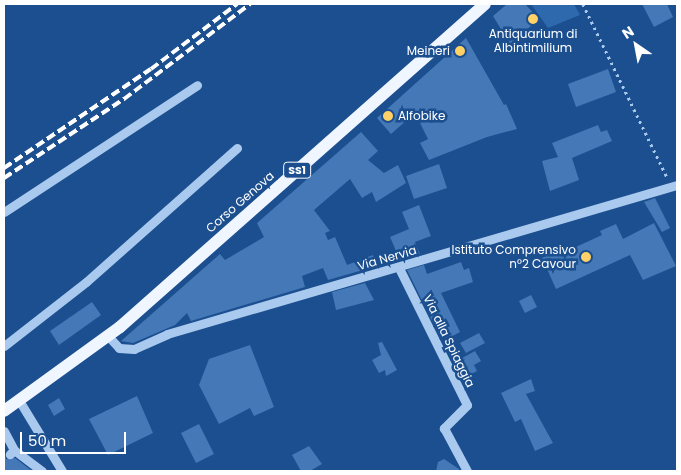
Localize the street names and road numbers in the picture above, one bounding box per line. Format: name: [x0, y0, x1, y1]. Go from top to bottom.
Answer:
road number: SS1: [282, 162, 312, 178]
street label: Corso Genova: [203, 169, 277, 235]
street label: Via Nervia: [356, 243, 418, 273]
street label: Via alla Spiaggia: [420, 292, 478, 390]

